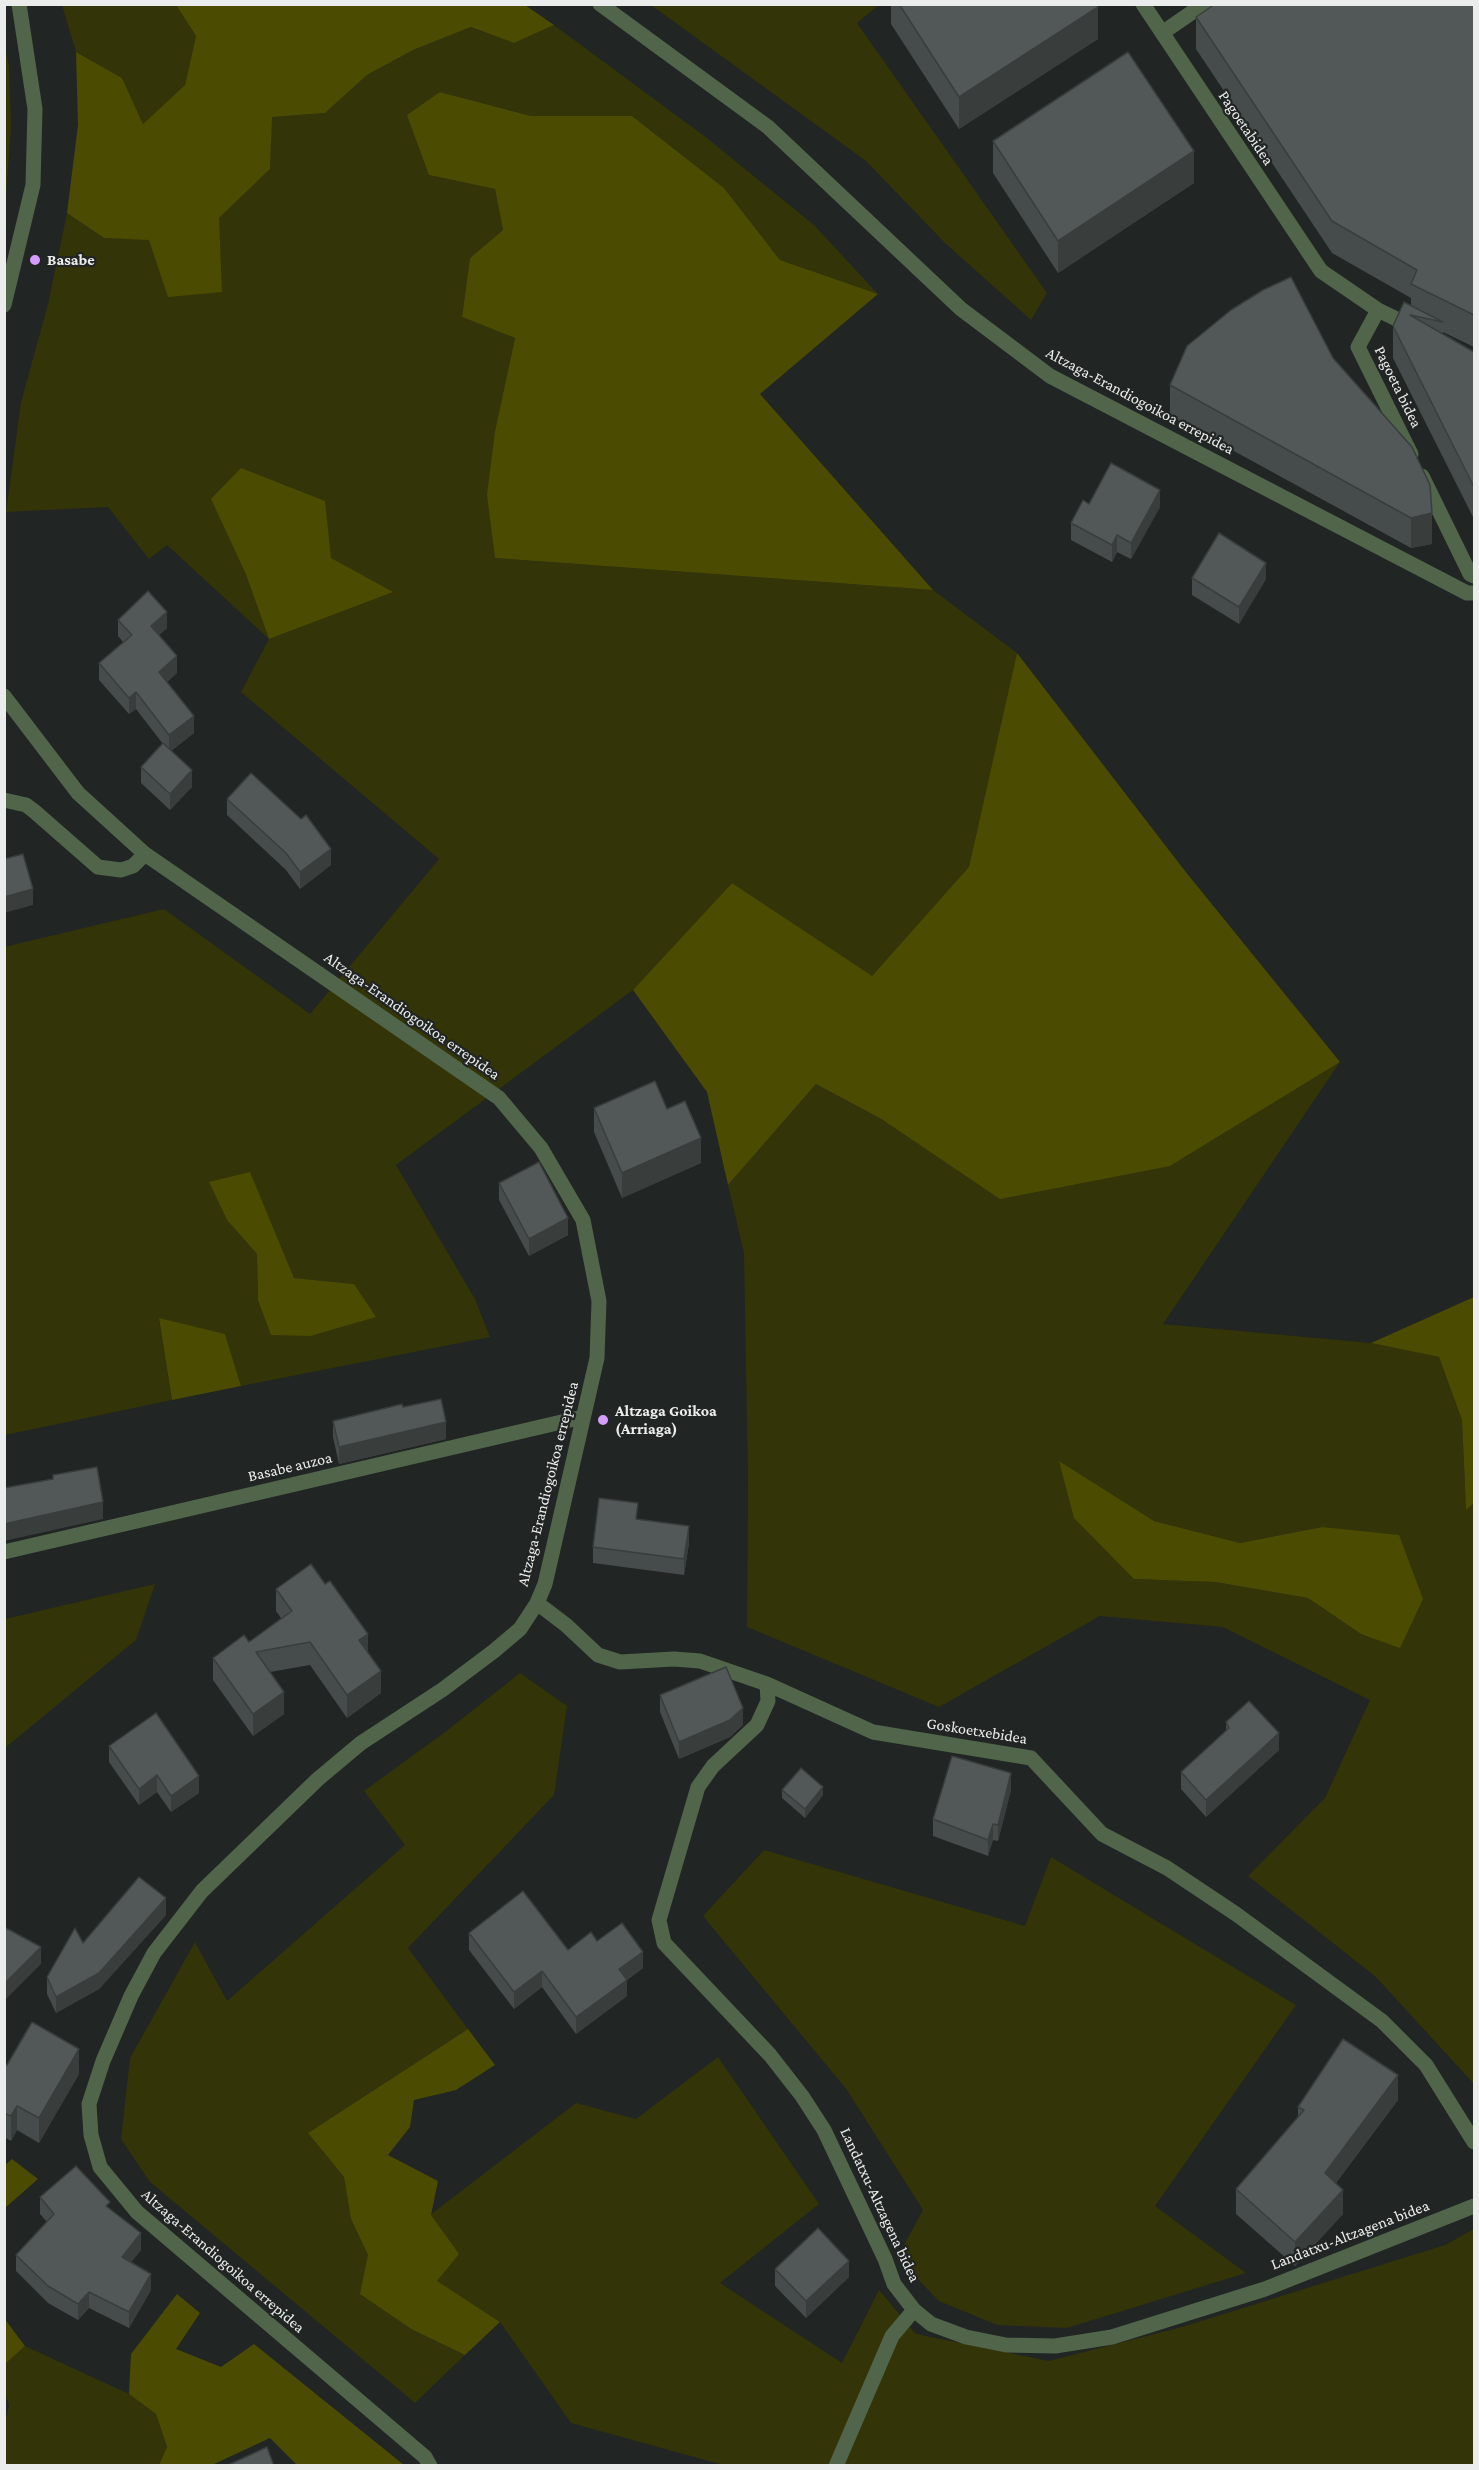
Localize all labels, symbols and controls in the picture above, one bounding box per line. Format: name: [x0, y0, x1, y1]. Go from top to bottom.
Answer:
street label: Pagoetabidea: [1214, 87, 1278, 169]
place label: Basabe: [47, 250, 95, 270]
marker: Basabe: [28, 253, 42, 267]
street label: Altzaga-Erandiogoikoa errepidea: [1043, 343, 1237, 459]
street label: Pagoeta bidea: [1370, 343, 1426, 431]
street label: Altzaga-Erandiogoikoa errepidea: [320, 948, 504, 1084]
street label: Altzaga-Erandiogoikoa errepidea: [513, 1380, 583, 1588]
place label: Altzaga Goikoa (Arriaga): [615, 1401, 717, 1439]
marker: Altzaga Goikoa (Arriaga): [596, 1413, 610, 1427]
street label: Basabe auzoa: [246, 1448, 334, 1486]
street label: Goskoetxebidea: [925, 1714, 1029, 1748]
street label: Landatxu-Altzagena bidea: [836, 2125, 924, 2285]
street label: Altzaga-Erandiogoikoa errepidea: [137, 2185, 309, 2337]
street label: Landatxu-Altzagena bidea: [1268, 2196, 1432, 2274]

